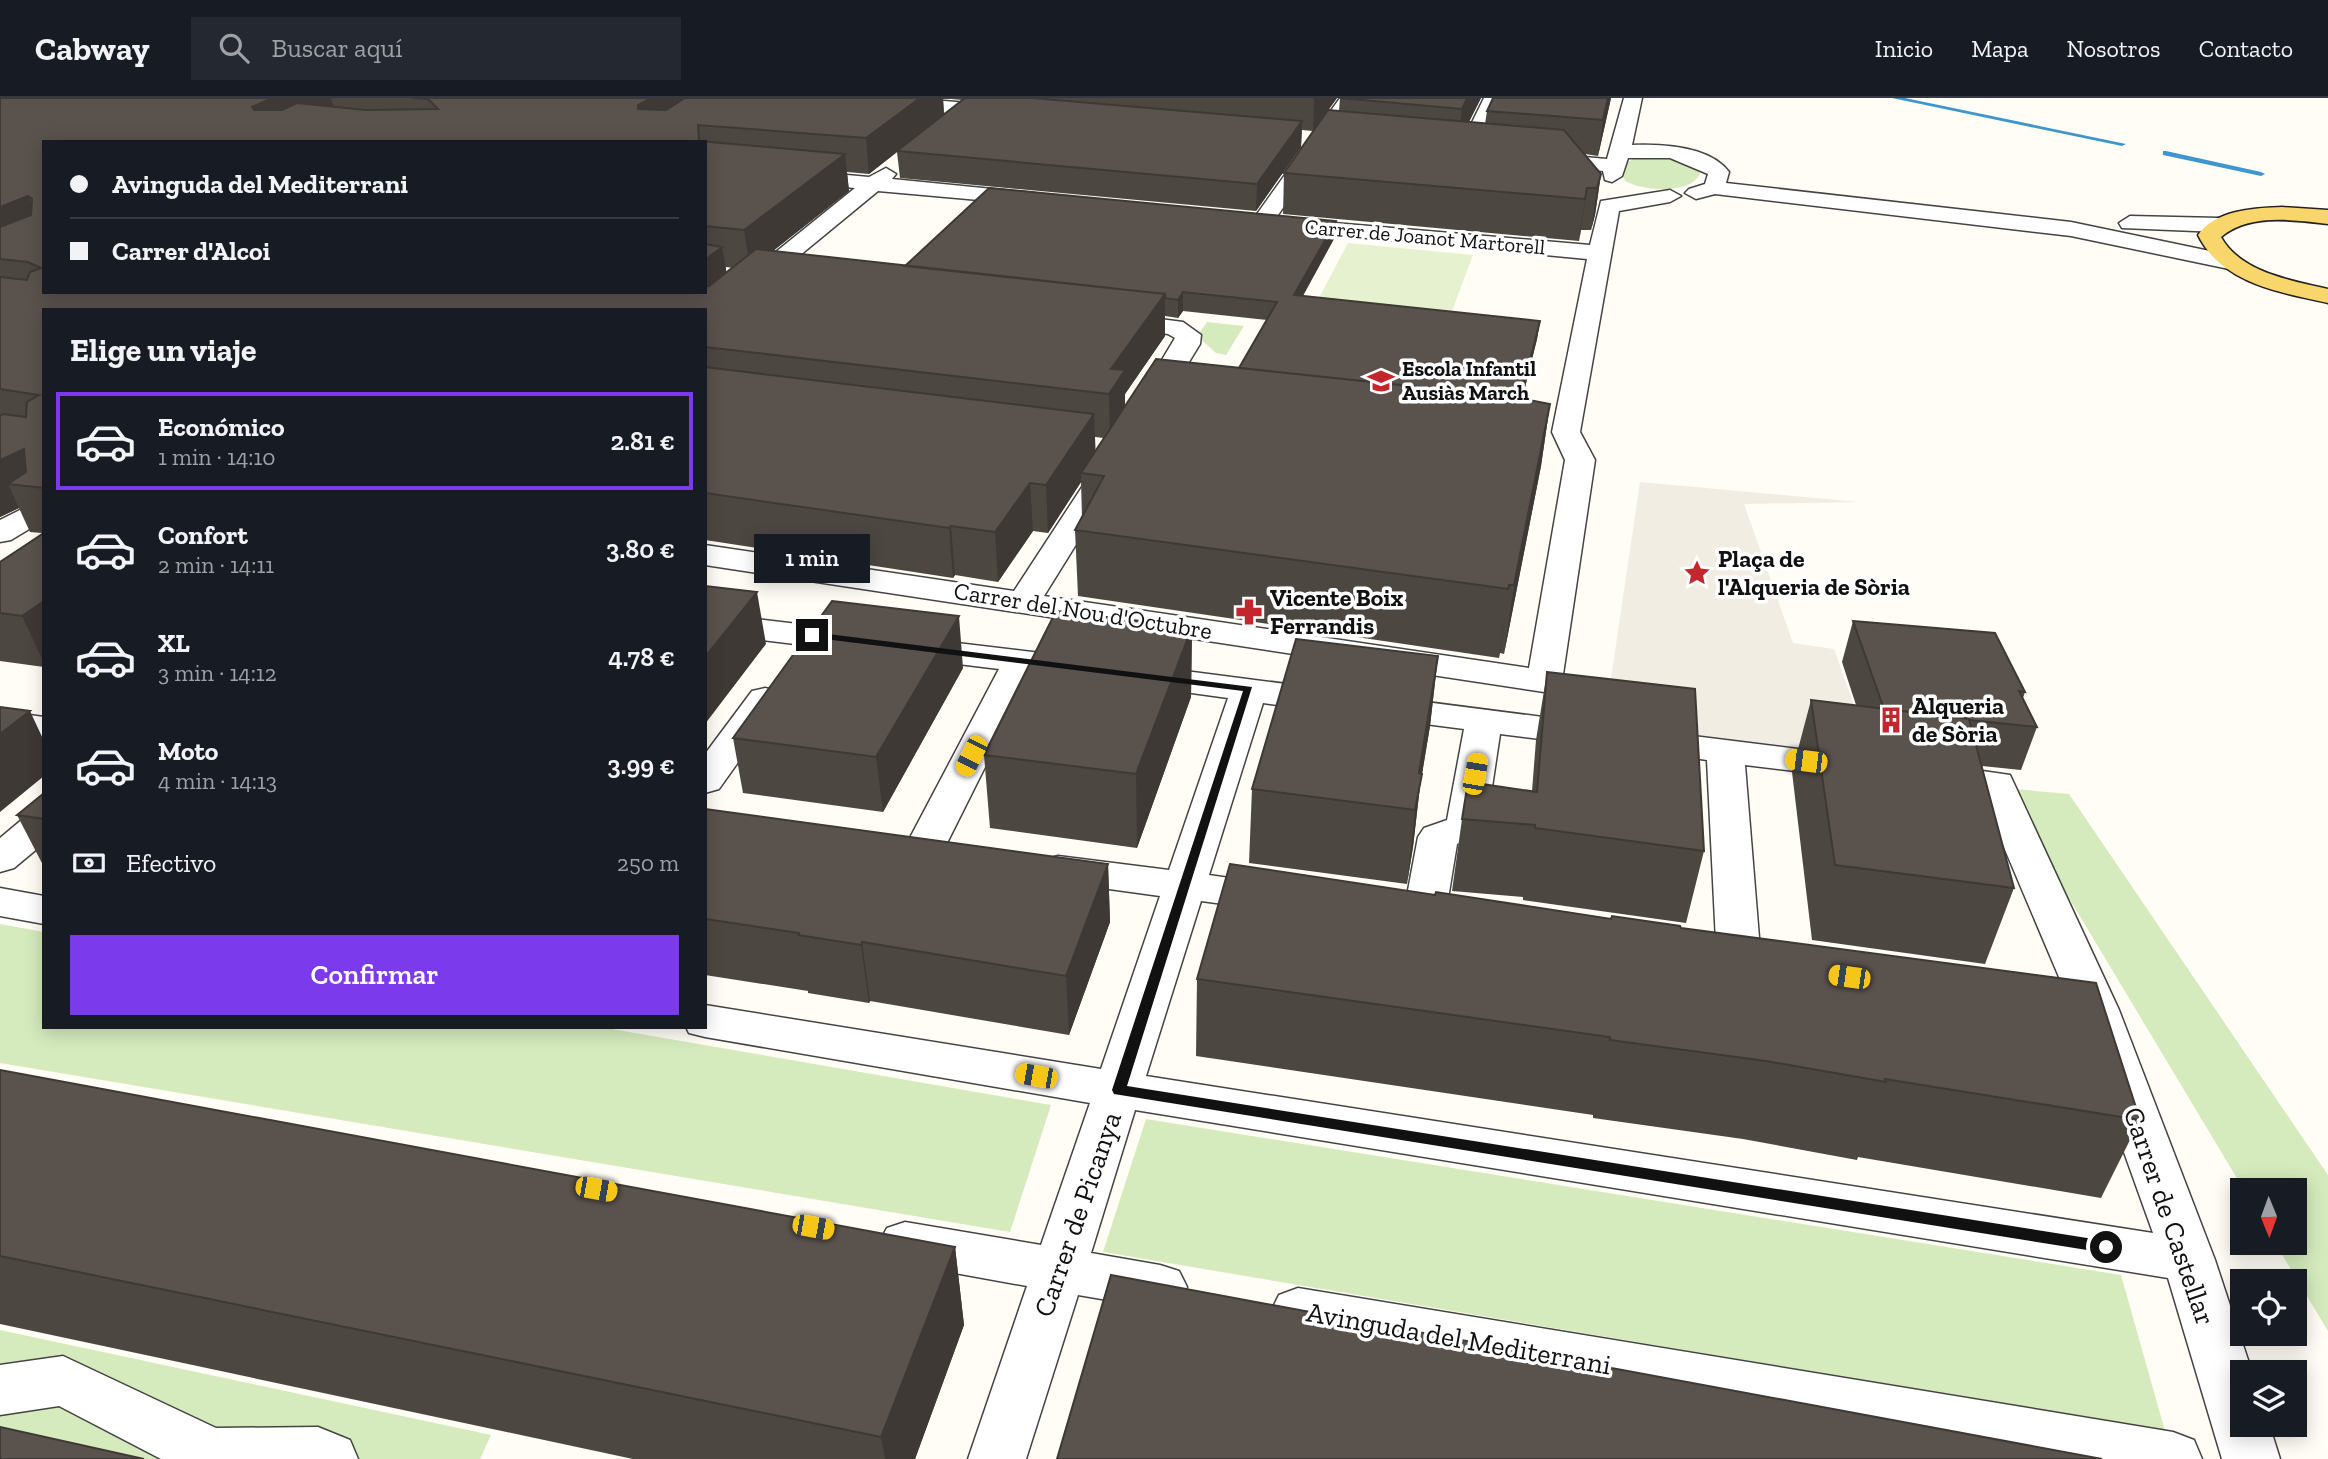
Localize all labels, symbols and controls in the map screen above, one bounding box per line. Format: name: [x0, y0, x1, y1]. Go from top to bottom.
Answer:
search box: [191, 17, 681, 80]
text: Cabway: [35, 29, 149, 68]
icon: search: [215, 29, 253, 67]
text: Buscar aquí: [271, 32, 402, 64]
text: Inicio: [1875, 34, 1933, 63]
text: Mapa: [1971, 34, 2028, 63]
text: Nosotros: [2066, 34, 2161, 63]
text: Contacto: [2199, 34, 2293, 63]
text: Avinguda del Mediterrani: [112, 168, 408, 200]
street label: Carrer de Joanot Martorell: [1304, 214, 1547, 260]
text: Carrer d'Alcoi: [112, 235, 270, 267]
text: Elige un viaje: [70, 331, 257, 369]
place label: Escola Infantil Ausiàs March: [1402, 356, 1536, 405]
school or university icon: Escola Infantil Ausiàs March: [1366, 366, 1396, 396]
icon: car: [74, 410, 137, 473]
text: Económico: [158, 411, 285, 443]
text: 2.81 €: [610, 425, 675, 457]
text: 1 min · 14:10: [158, 443, 276, 471]
icon: car: [74, 518, 137, 581]
text: Confort: [158, 519, 248, 551]
text: 3.80 €: [606, 533, 675, 565]
callout: 1 min: [754, 533, 870, 582]
text: 1 min: [785, 544, 839, 572]
place label: Plaça de l'Alqueria de Sòria: [1718, 544, 1910, 601]
text: 2 min · 14:11: [158, 551, 274, 579]
place icon: Plaça de l'Alqueria de Sòria: [1682, 558, 1712, 588]
street label: Carrer del Nou d'Octubre: [952, 576, 1214, 645]
place label: Vicente Boix Ferrandis: [1270, 583, 1403, 640]
pharmacy icon: Vicente Boix Ferrandis: [1234, 597, 1264, 627]
route end: [796, 619, 828, 651]
icon: car: [74, 626, 137, 689]
text: XL: [158, 627, 190, 659]
text: 4.78 €: [608, 641, 675, 673]
text: 3 min · 14:12: [158, 659, 277, 687]
place label: Alqueria de Sòria: [1912, 691, 2004, 748]
building icon: Alqueria de Sòria: [1876, 705, 1906, 735]
car: [953, 733, 990, 779]
icon: car: [74, 734, 137, 797]
text: Moto: [158, 735, 218, 767]
car: [1784, 748, 1829, 774]
text: 3.99 €: [607, 749, 675, 781]
car: [1462, 751, 1489, 797]
text: 4 min · 14:13: [158, 767, 277, 795]
icon: cash: [70, 844, 108, 882]
text: Efectivo: [126, 847, 216, 879]
text: 250 m: [617, 849, 679, 877]
button: Confirmar: [70, 935, 679, 1015]
car: [1827, 964, 1872, 990]
car: [1014, 1062, 1059, 1090]
street label: Carrer de Castellar: [2117, 1103, 2222, 1330]
street label: Carrer de Picanya: [1027, 1107, 1128, 1321]
car: [574, 1175, 619, 1203]
north arrow: [2230, 1178, 2306, 1255]
map controls: [2230, 1178, 2307, 1437]
car: [791, 1213, 836, 1241]
route start: [2090, 1231, 2122, 1263]
button: locate: [2230, 1269, 2307, 1346]
street label: Avinguda del Mediterrani: [1304, 1295, 1614, 1382]
button: layers: [2230, 1360, 2307, 1437]

